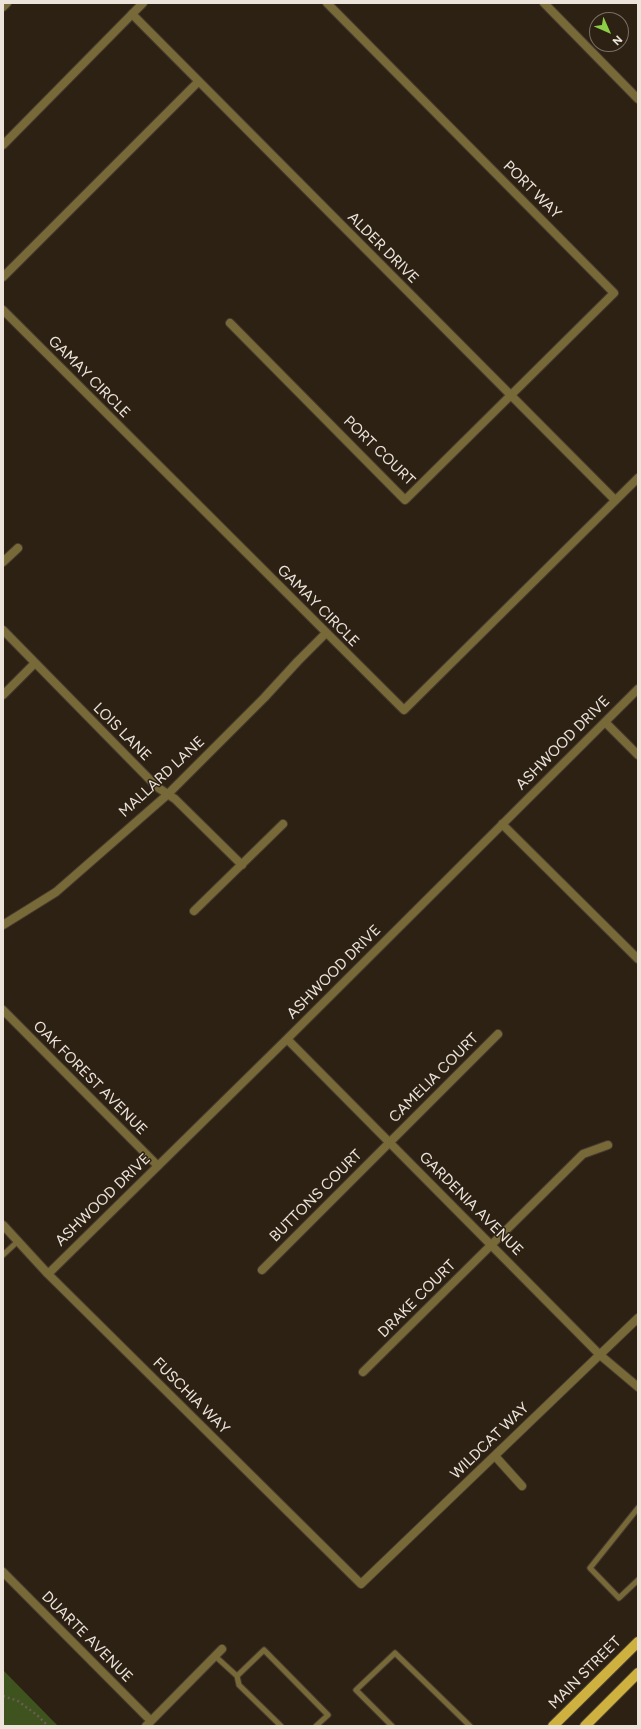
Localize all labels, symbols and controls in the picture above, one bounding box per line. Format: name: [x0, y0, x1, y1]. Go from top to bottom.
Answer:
north arrow: [589, 12, 629, 52]
text: N: [610, 33, 625, 48]
street label: PORT WAY: [499, 157, 565, 223]
street label: ALDER DRIVE: [344, 209, 422, 287]
street label: GAMAY CIRCLE: [44, 332, 134, 422]
street label: PORT COURT: [340, 412, 418, 490]
street label: GAMAY CIRCLE: [273, 561, 363, 651]
street label: ASHWOOD DRIVE: [512, 692, 614, 794]
street label: LOIS LANE: [89, 699, 155, 765]
street label: MALLARD LANE: [115, 733, 209, 821]
street label: ASHWOOD DRIVE: [283, 921, 385, 1023]
street label: OAK FOREST AVENUE: [29, 1017, 151, 1139]
street label: CAMELIA COURT: [386, 1030, 482, 1126]
street label: BUTTONS COURT: [266, 1146, 366, 1246]
street label: GARDENIA AVENUE: [415, 1148, 527, 1260]
street label: ASHWOOD DRIVE: [52, 1150, 154, 1250]
street label: DRAKE COURT: [374, 1256, 460, 1342]
street label: FUSCHIA WAY: [149, 1354, 233, 1438]
street label: WILDCAT WAY: [447, 1399, 533, 1483]
street label: DUARTE AVENUE: [38, 1588, 136, 1686]
street label: MAIN STREET: [545, 1633, 625, 1713]

